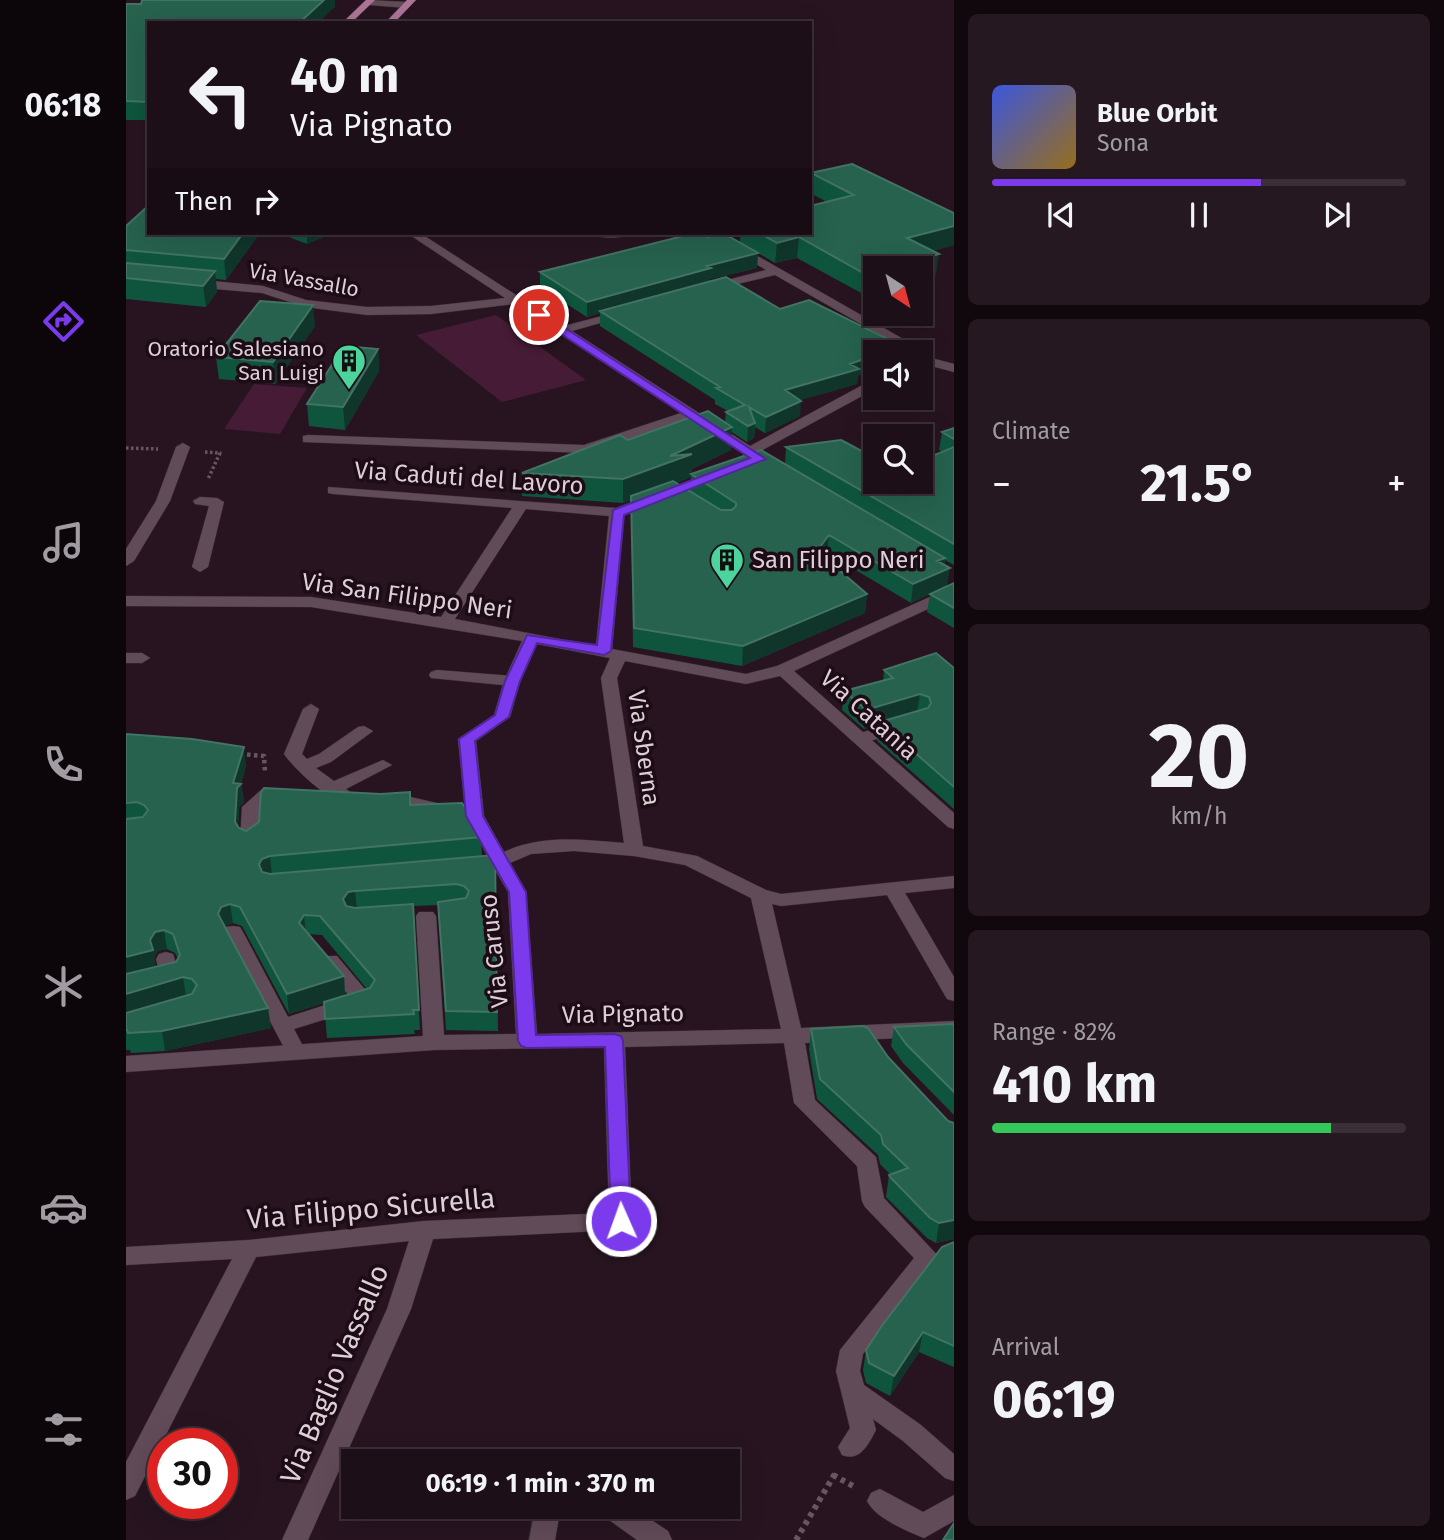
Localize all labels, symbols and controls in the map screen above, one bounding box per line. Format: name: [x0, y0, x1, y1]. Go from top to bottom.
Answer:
text: 40 m: [290, 46, 399, 105]
icon: left: [175, 49, 266, 140]
text: 06:18: [25, 86, 101, 124]
text: Blue Orbit: [1097, 98, 1217, 129]
text: Via Pignato: [290, 106, 453, 144]
text: Sona: [1097, 129, 1149, 157]
icon: right: [247, 182, 285, 220]
text: Then: [175, 186, 233, 217]
icon: previous: [1042, 196, 1080, 234]
icon: pause: [1180, 196, 1218, 234]
icon: next: [1318, 196, 1356, 234]
north arrow: [863, 256, 933, 326]
map controls: [863, 256, 933, 494]
street label: Via Vassallo: [247, 258, 361, 302]
pin: [509, 285, 569, 345]
icon: arrive: [520, 296, 558, 334]
icon: directions: [39, 297, 88, 346]
place label: Oratorio Salesiano San Luigi: [147, 336, 324, 386]
button: sound: [863, 340, 933, 410]
building icon: Oratorio Salesiano San Luigi: [330, 342, 368, 391]
text: Climate: [992, 417, 1071, 445]
button: search: [863, 424, 933, 494]
text: 21.5°: [1140, 452, 1258, 515]
street label: Via Caduti del Lavoro: [354, 456, 584, 500]
text: −: [992, 461, 1011, 507]
text: +: [1387, 461, 1406, 507]
icon: music: [39, 518, 88, 567]
building icon: San Filippo Neri: [708, 541, 746, 590]
place label: San Filippo Neri: [752, 546, 924, 574]
street label: Via San Filippo Neri: [300, 567, 514, 625]
street label: Via Catania: [815, 664, 923, 766]
street label: Via Sberna: [622, 688, 666, 808]
text: 20: [1149, 702, 1249, 811]
icon: phone: [39, 740, 88, 789]
text: km/h: [1171, 802, 1227, 830]
street label: Via Caruso: [474, 893, 514, 1009]
icon: climate: [39, 962, 88, 1011]
street label: Via Pignato: [562, 999, 684, 1029]
text: Range · 82%: [992, 1018, 1116, 1046]
text: 410 km: [992, 1053, 1157, 1116]
street label: Via Filippo Sicurella: [245, 1181, 497, 1236]
icon: car: [39, 1183, 88, 1232]
position arrow: [584, 1184, 658, 1258]
street label: Via Baglio Vassallo: [273, 1260, 396, 1489]
text: Arrival: [992, 1333, 1059, 1361]
text: 06:19: [992, 1368, 1116, 1431]
icon: filters: [39, 1405, 88, 1454]
speed limit sign: 30: [147, 1428, 238, 1519]
text: 06:19 · 1 min · 370 m: [425, 1468, 656, 1499]

